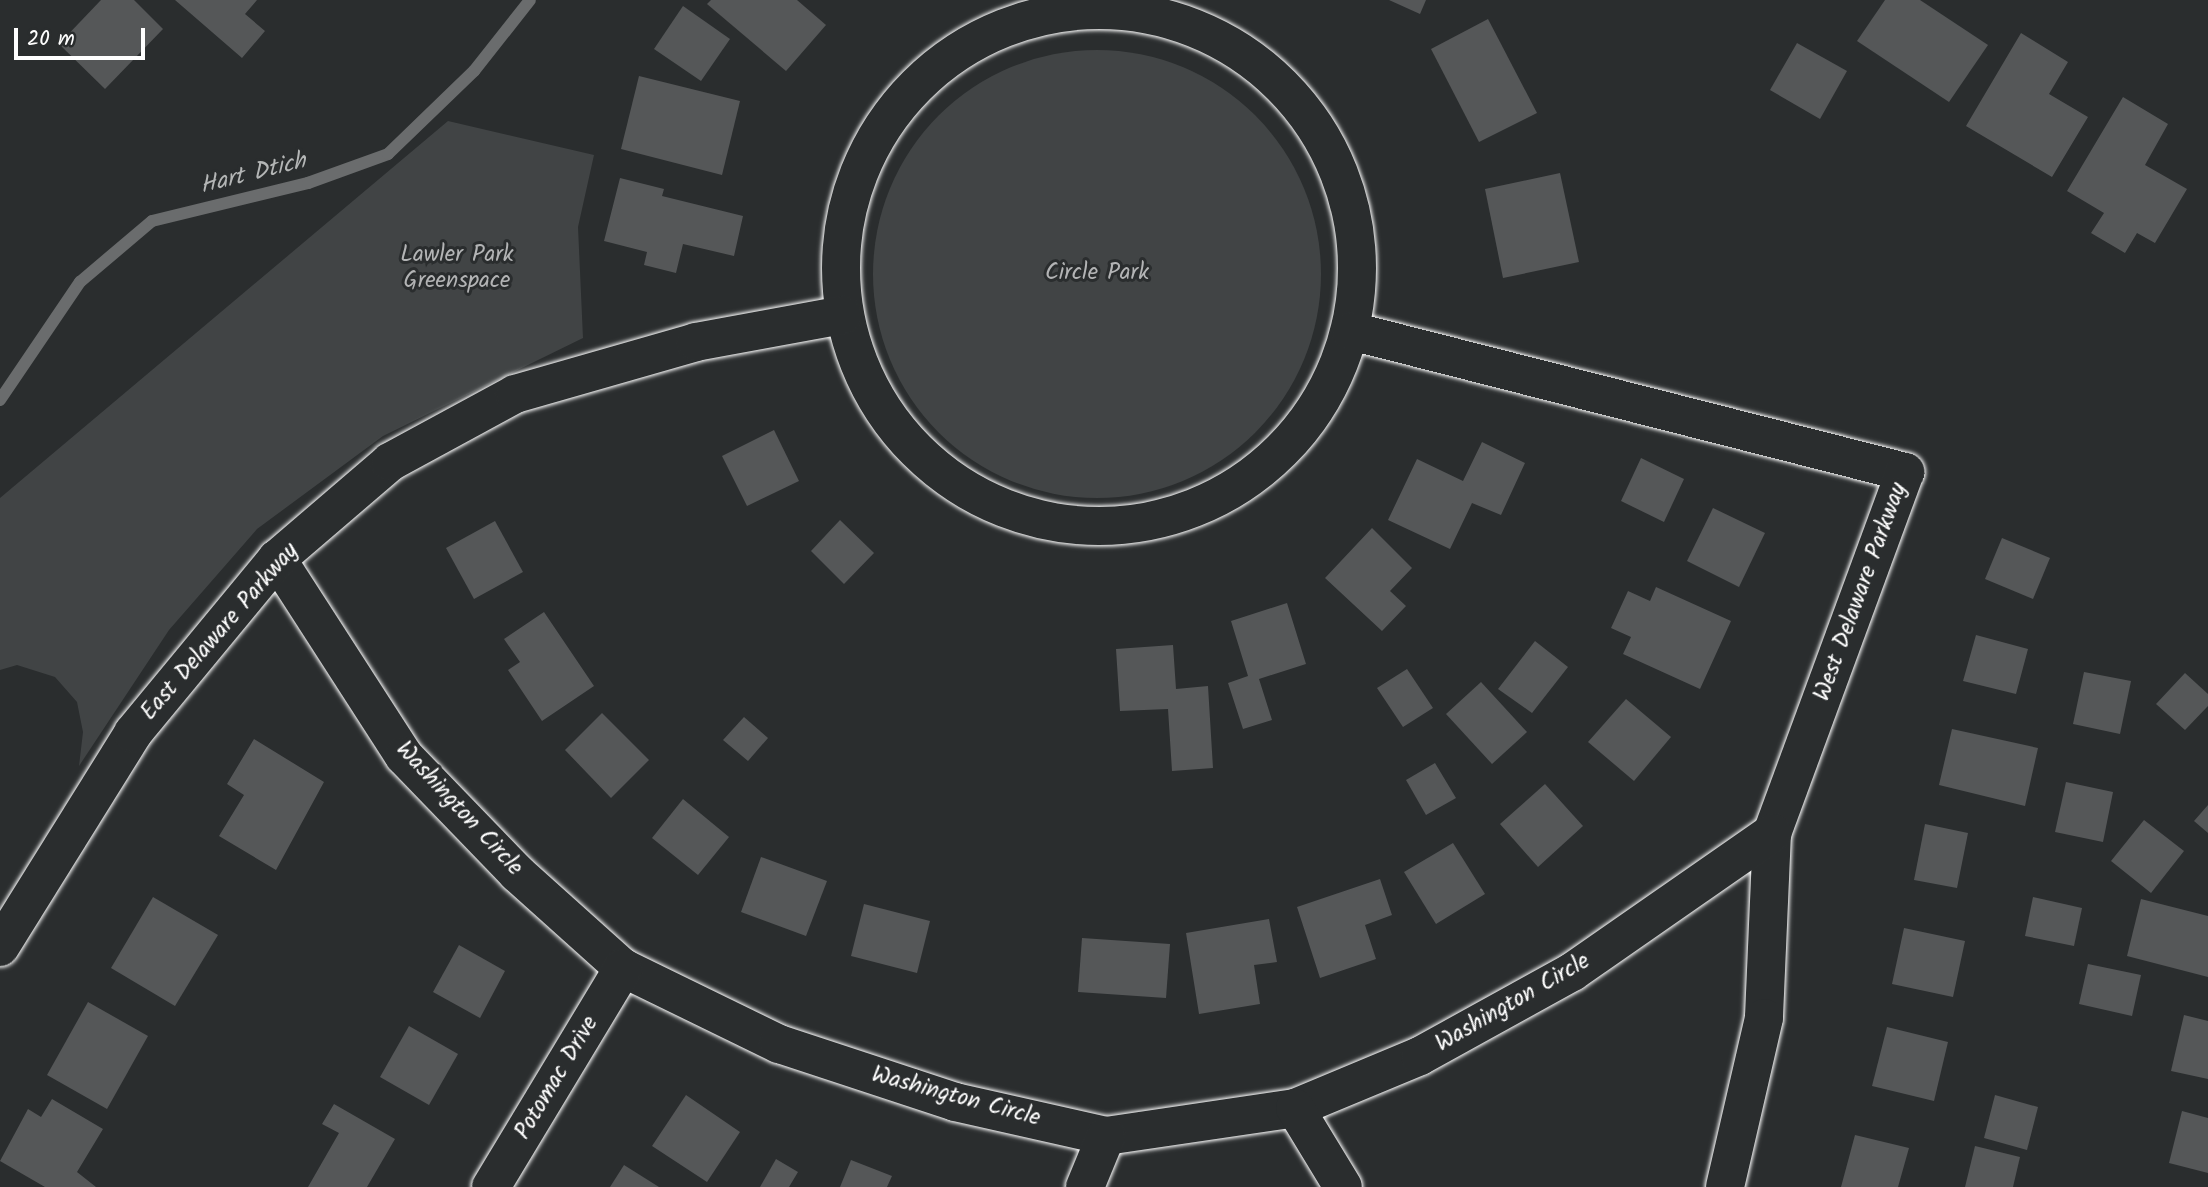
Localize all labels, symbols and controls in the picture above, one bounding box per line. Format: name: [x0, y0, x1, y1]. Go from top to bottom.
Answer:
scale bar: [18, 14, 149, 58]
text: 20 m: [27, 23, 75, 56]
water label: Hart Dtich: [197, 147, 309, 201]
park label: Lawler Park Greenspace: [400, 241, 514, 295]
park label: Circle Park: [1045, 259, 1149, 287]
street label: West Delaware Parkway: [1809, 479, 1913, 705]
street label: East Delaware Parkway: [135, 538, 305, 726]
street label: Washington Circle: [390, 736, 528, 882]
street label: Washington Circle: [1431, 948, 1595, 1058]
street label: Potomac Drive: [509, 1011, 605, 1145]
street label: Washington Circle: [869, 1061, 1043, 1133]

